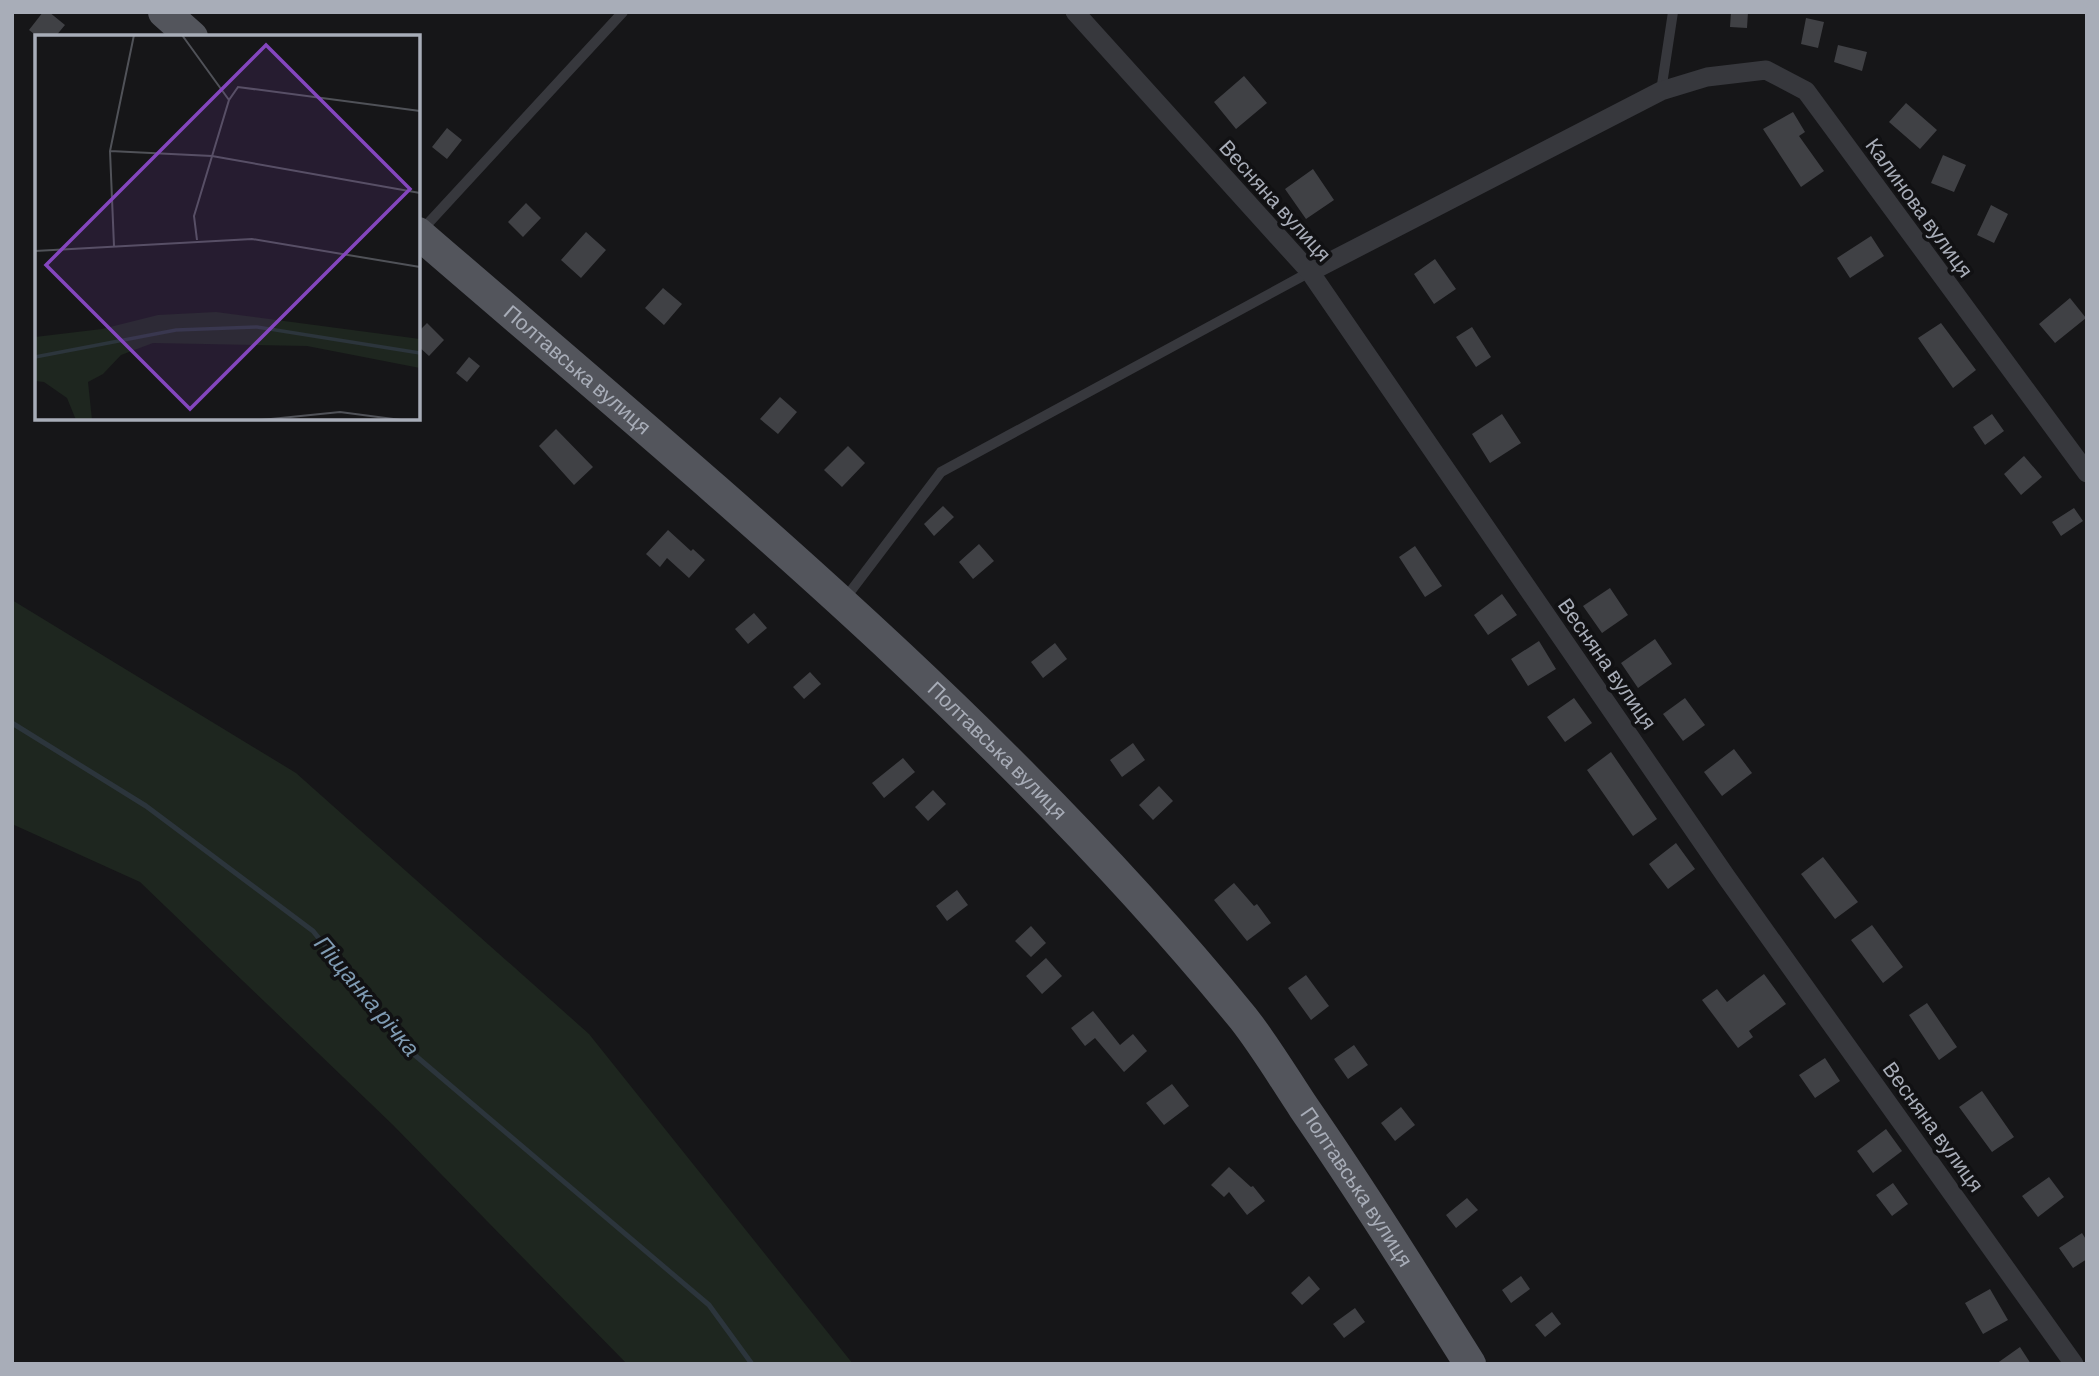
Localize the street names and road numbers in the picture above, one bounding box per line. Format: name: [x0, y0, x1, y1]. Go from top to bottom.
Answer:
street label: Калинова вулиця: [1861, 133, 1979, 282]
street label: Весняна вулиця: [1215, 134, 1337, 266]
street label: Полтавська вулиця: [500, 299, 657, 439]
street label: Весняна вулиця: [1554, 593, 1663, 734]
street label: Полтавська вулиця: [923, 675, 1073, 824]
street label: Весняна вулиця: [1879, 1056, 1990, 1196]
street label: Полтавська вулиця: [1296, 1102, 1419, 1271]

